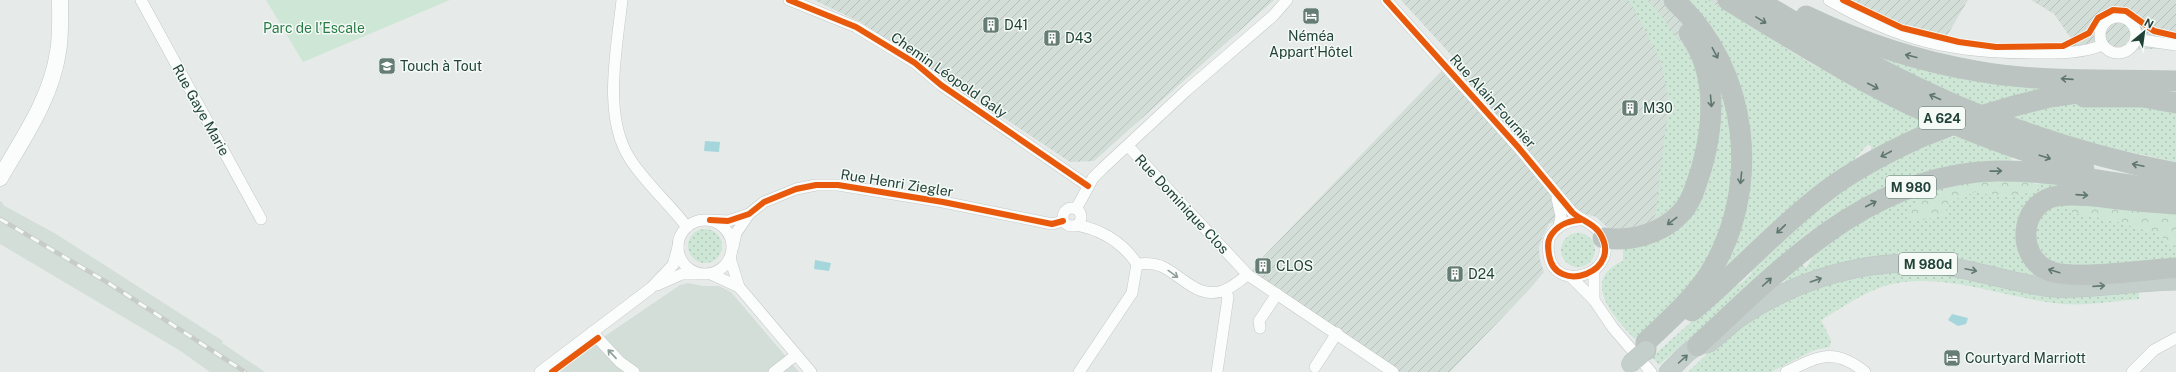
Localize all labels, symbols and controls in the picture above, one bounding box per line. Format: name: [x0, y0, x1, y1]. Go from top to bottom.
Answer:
hotel icon: Néméa Appart'Hôtel: [1301, 6, 1321, 26]
north arrow: [2124, 12, 2164, 52]
building icon: D41: [981, 15, 1001, 35]
text: N: [2142, 16, 2156, 31]
place label: D41: [1004, 17, 1028, 33]
one-way arrow: [1755, 17, 1767, 25]
park label: Parc de l’Escale: [263, 20, 365, 36]
building icon: D43: [1042, 28, 1062, 48]
place label: Néméa Appart'Hôtel: [1269, 28, 1353, 60]
street label: Chemin Léopold Galy: [888, 29, 1010, 121]
place label: D43: [1065, 30, 1093, 46]
one-way arrow: [1712, 47, 1719, 59]
street label: Rue Alain Fournier: [1447, 51, 1539, 151]
one-way arrow: [1905, 52, 1918, 59]
school or university icon: Touch à Tout: [377, 56, 397, 76]
place label: Touch à Tout: [400, 58, 482, 74]
street label: Rue Gaye Marie: [169, 61, 233, 159]
one-way arrow: [2061, 75, 2074, 83]
one-way arrow: [1867, 83, 1879, 90]
one-way arrow: [1930, 93, 1942, 101]
one-way arrow: [1708, 94, 1715, 107]
building icon: M30: [1620, 98, 1640, 118]
place label: M30: [1643, 100, 1673, 116]
road number: A 624: [1919, 107, 1965, 129]
one-way arrow: [1880, 150, 1892, 158]
street label: Rue Dominique Clos: [1132, 151, 1232, 257]
one-way arrow: [2038, 154, 2051, 161]
one-way arrow: [2132, 161, 2145, 169]
street label: Rue Henri Ziegler: [840, 166, 954, 200]
one-way arrow: [1989, 168, 2002, 175]
one-way arrow: [1737, 171, 1745, 184]
road number: M 980: [1886, 176, 1936, 198]
one-way arrow: [2075, 192, 2088, 199]
one-way arrow: [1865, 200, 1877, 207]
one-way arrow: [1667, 216, 1678, 225]
one-way arrow: [1776, 224, 1786, 234]
road number: M 980d: [1899, 253, 1957, 275]
building icon: CLOS: [1253, 256, 1273, 276]
place label: CLOS: [1276, 258, 1313, 274]
building icon: D24: [1445, 264, 1465, 284]
place label: D24: [1468, 266, 1495, 282]
one-way arrow: [1964, 266, 1977, 274]
one-way arrow: [2047, 267, 2060, 274]
one-way arrow: [1167, 269, 1178, 278]
one-way arrow: [1809, 275, 1821, 283]
one-way arrow: [1762, 277, 1773, 286]
one-way arrow: [2092, 283, 2105, 290]
hotel icon: Courtyard Marriott: [1942, 348, 1962, 368]
one-way arrow: [607, 349, 617, 359]
place label: Courtyard Marriott: [1965, 350, 2086, 366]
one-way arrow: [1677, 354, 1688, 363]

